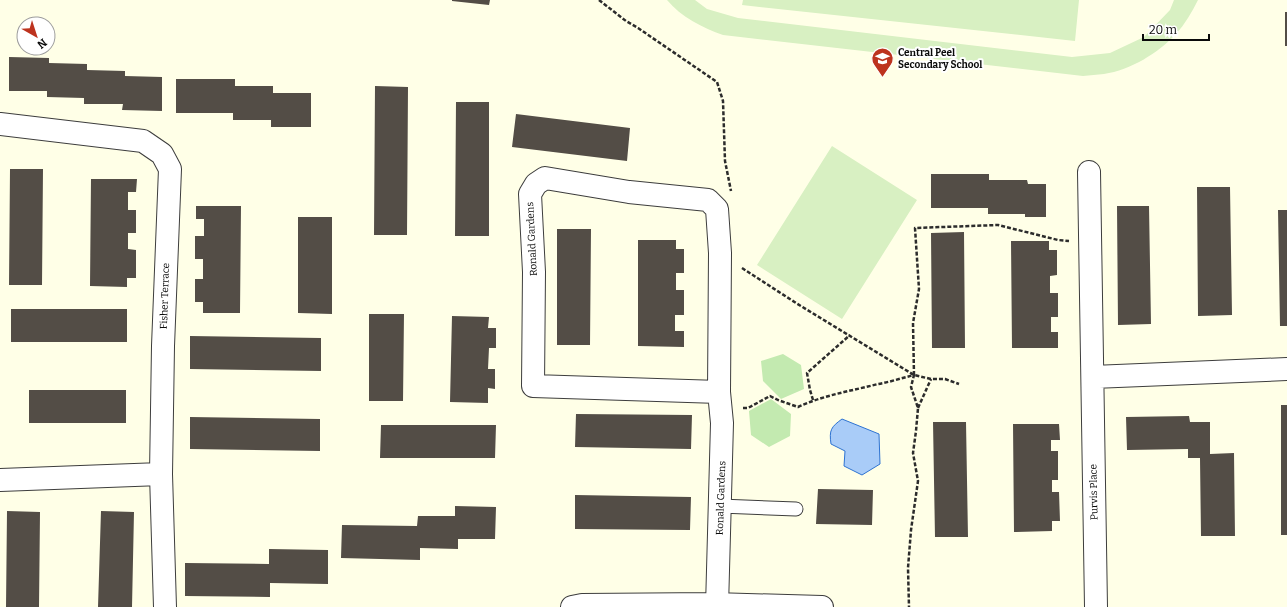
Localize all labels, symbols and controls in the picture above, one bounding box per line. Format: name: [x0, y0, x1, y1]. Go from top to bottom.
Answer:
north arrow: [16, 16, 56, 56]
scale bar: [1143, 16, 1209, 42]
text: 20 m: [1149, 23, 1178, 37]
text: N: [34, 36, 49, 51]
school or university icon: Central Peel Secondary School: [869, 46, 895, 79]
place label: Central Peel Secondary School: [898, 47, 982, 71]
street label: Ronald Gardens: [524, 201, 540, 276]
street label: Fisher Terrace: [158, 263, 172, 329]
street label: Ronald Gardens: [714, 461, 728, 535]
street label: Purvis Place: [1088, 464, 1100, 520]

